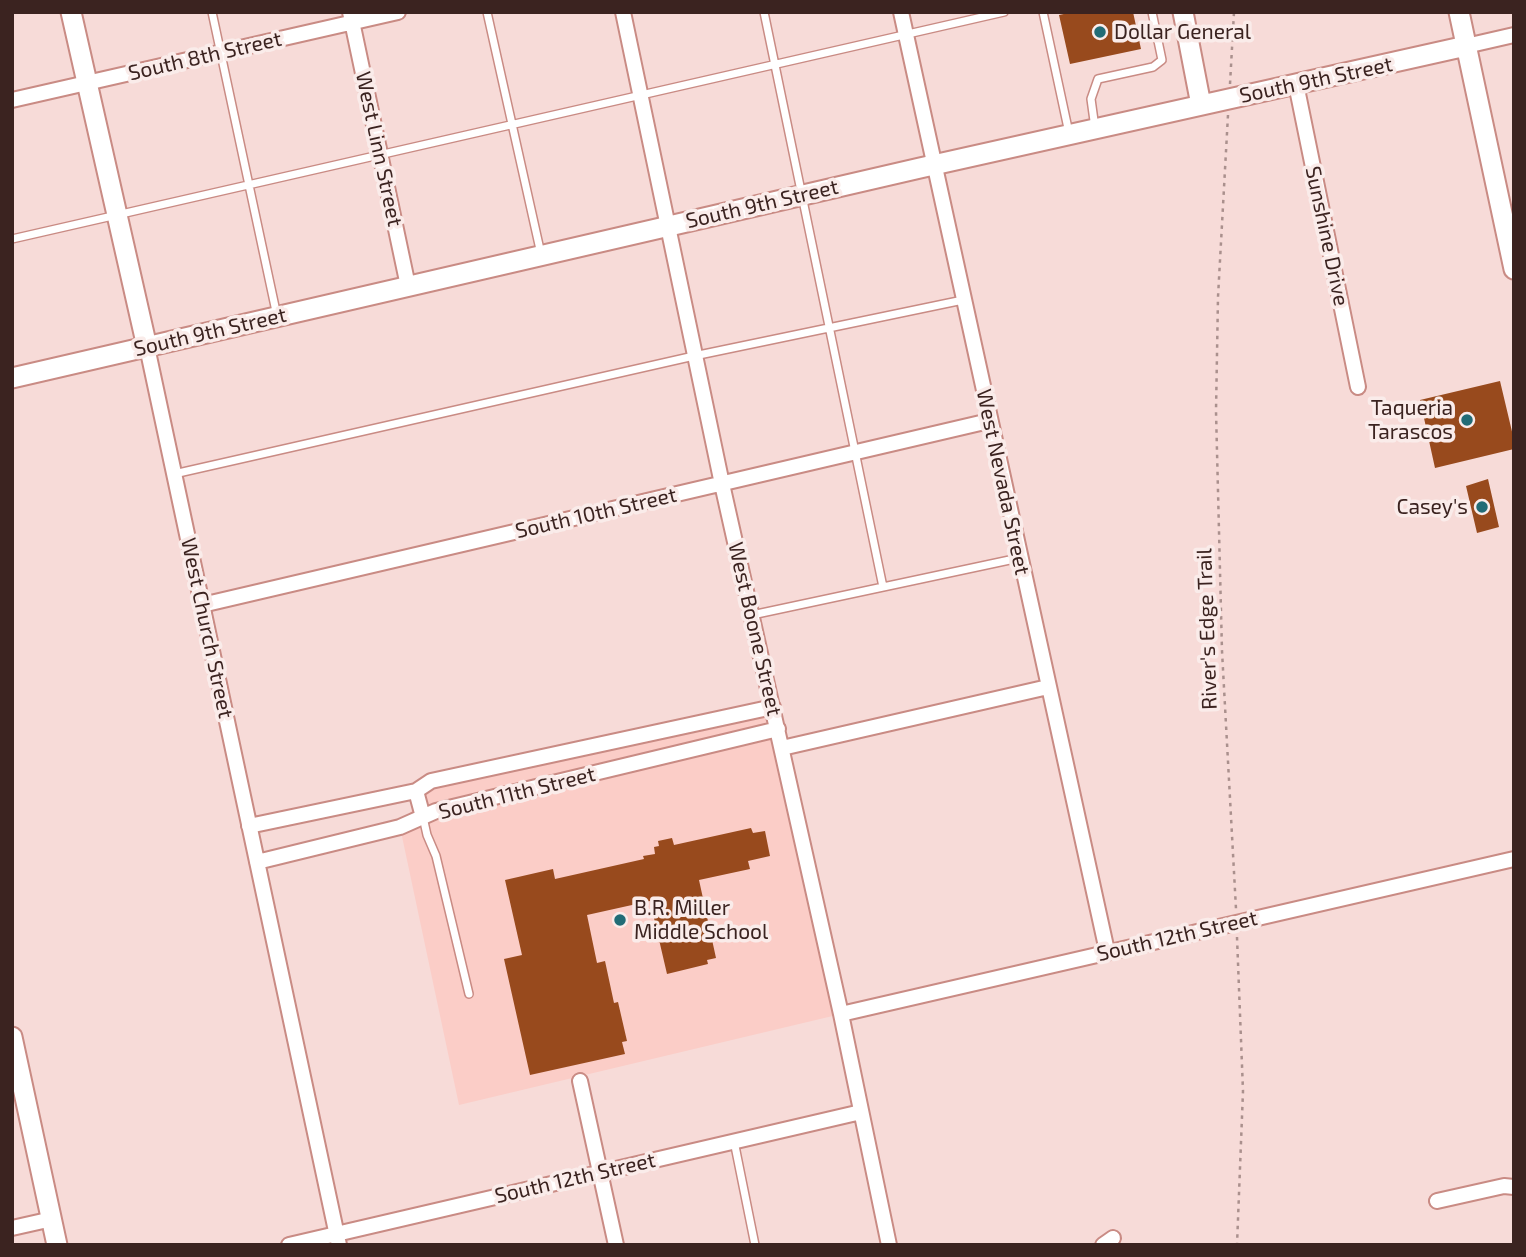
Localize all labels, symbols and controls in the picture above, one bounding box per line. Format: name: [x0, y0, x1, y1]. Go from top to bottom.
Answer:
place label: Dollar General: [1114, 19, 1251, 45]
marker: Dollar General: [1092, 24, 1108, 40]
street label: South 8th Street: [126, 26, 284, 86]
street label: South 9th Street: [1237, 51, 1395, 109]
street label: West Linn Street: [350, 69, 408, 229]
street label: Sunshine Drive: [1300, 164, 1354, 308]
street label: South 9th Street: [683, 174, 841, 234]
street label: South 9th Street: [131, 302, 289, 362]
street label: West Nevada Street: [971, 387, 1035, 577]
place label: Taqueria Tarascos: [1368, 395, 1453, 445]
marker: Taqueria Tarascos: [1459, 412, 1475, 428]
street label: South 10th Street: [513, 482, 679, 544]
place label: Casey's: [1396, 494, 1468, 520]
marker: Casey's: [1474, 499, 1490, 515]
street label: West Church Street: [176, 535, 238, 721]
street label: West Boone Street: [723, 540, 787, 718]
street label: River's Edge Trail: [1192, 548, 1222, 710]
street label: South 11th Street: [436, 761, 598, 825]
place label: B.R. Miller Middle School: [634, 895, 768, 945]
street label: South 12th Street: [1094, 905, 1260, 967]
marker: B.R. Miller Middle School: [612, 912, 628, 928]
street label: South 12th Street: [492, 1147, 658, 1209]

